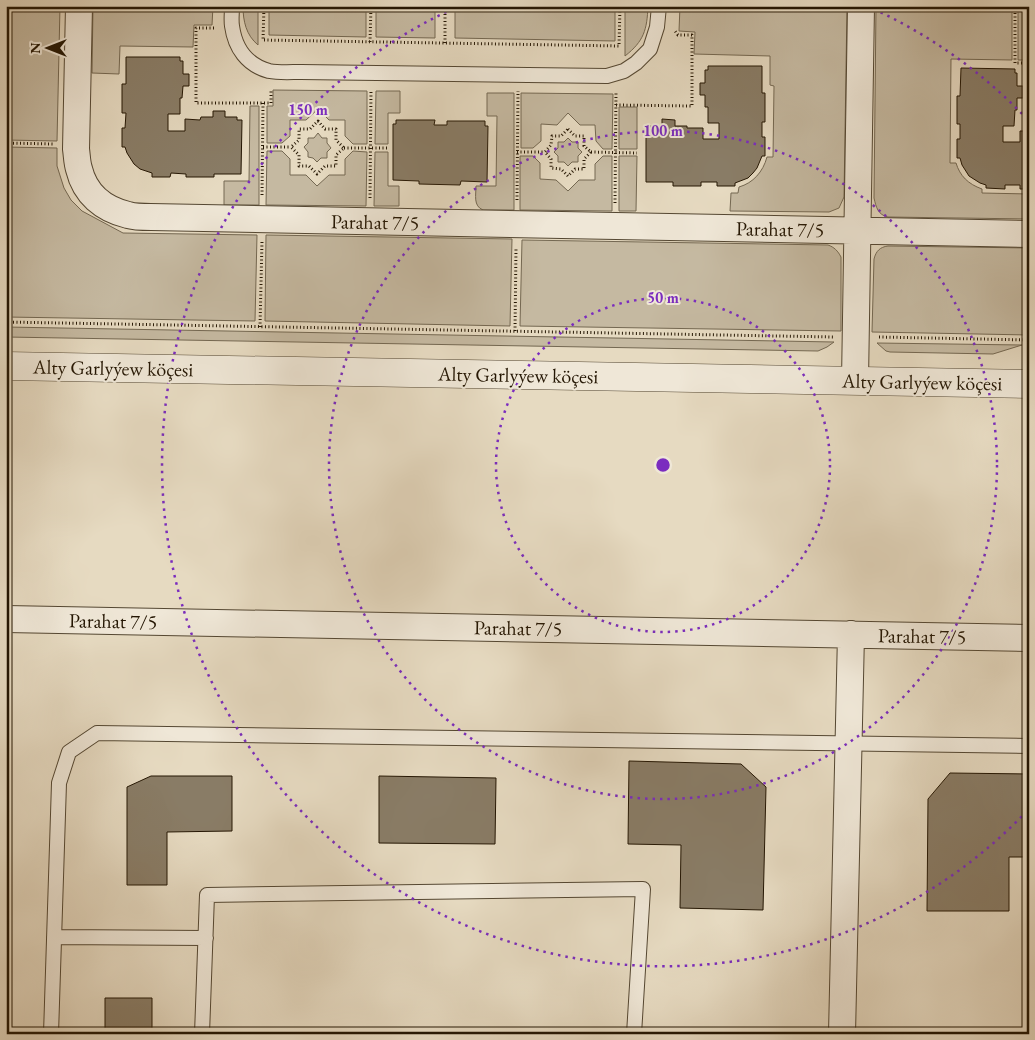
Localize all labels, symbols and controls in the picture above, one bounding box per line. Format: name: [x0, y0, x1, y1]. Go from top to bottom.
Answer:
north arrow: [22, 22, 72, 72]
text: N: [26, 42, 44, 54]
text: 150 m: [288, 100, 328, 119]
text: 100 m: [643, 121, 683, 140]
street label: Parahat 7/5: [331, 208, 419, 236]
street label: Parahat 7/5: [736, 215, 824, 243]
text: 50 m: [647, 288, 679, 307]
street label: Alty Garlyýew köçesi: [32, 354, 194, 382]
street label: Alty Garlyýew köçesi: [437, 361, 599, 389]
street label: Alty Garlyýew köçesi: [841, 368, 1003, 396]
centre of rings: [654, 456, 672, 474]
street label: Parahat 7/5: [69, 607, 157, 635]
street label: Parahat 7/5: [474, 614, 562, 642]
street label: Parahat 7/5: [878, 622, 966, 650]

